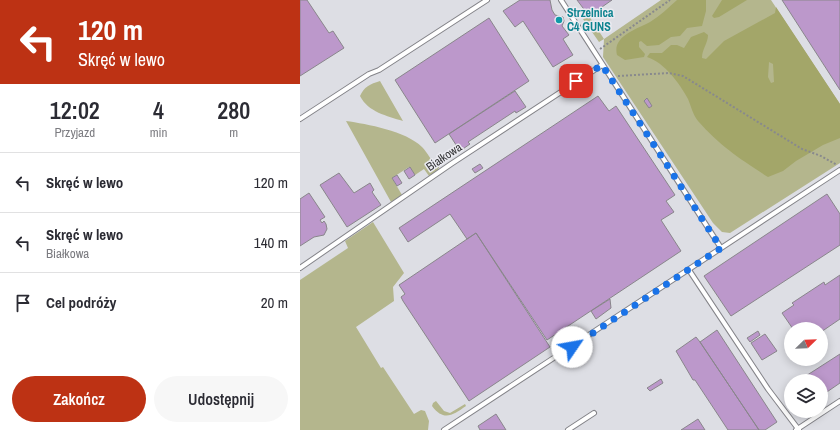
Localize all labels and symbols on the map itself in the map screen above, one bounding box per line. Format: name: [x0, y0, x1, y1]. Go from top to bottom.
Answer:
place label: Strzelnica C4 GUNS: [567, 5, 614, 35]
marker: Strzelnica C4 GUNS: [554, 15, 564, 25]
pin: [559, 64, 593, 98]
street label: Białkowa: [423, 139, 465, 175]
north arrow: [784, 322, 828, 366]
position arrow: [551, 326, 593, 368]

